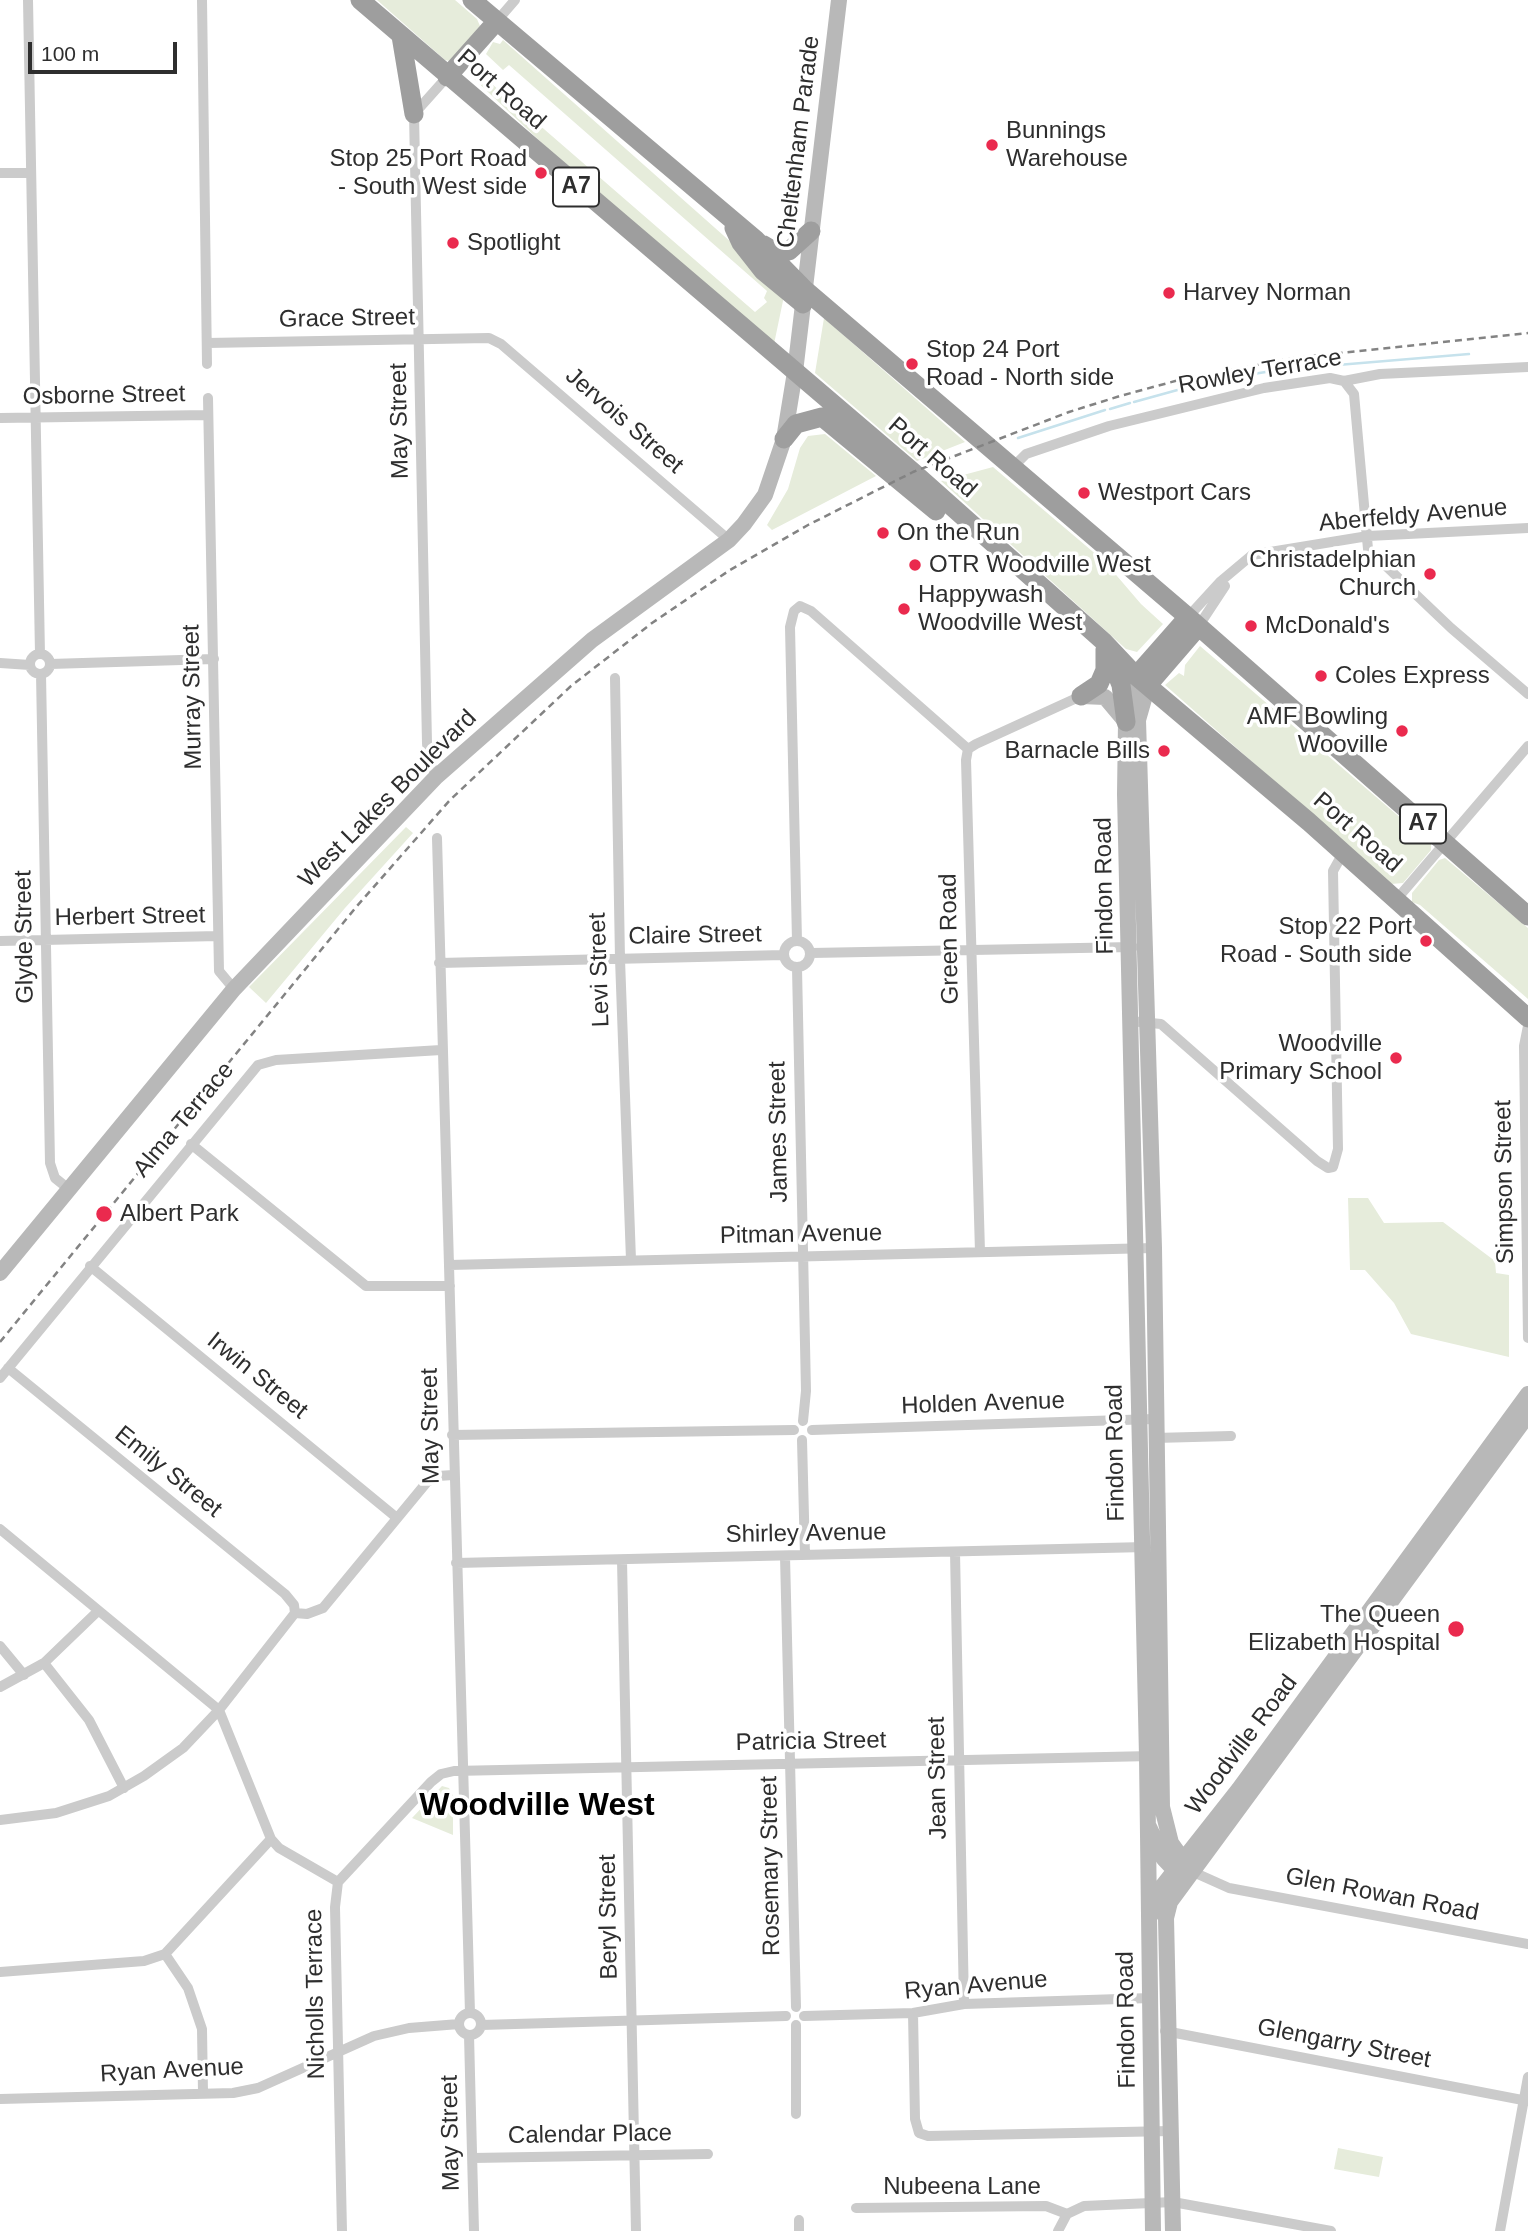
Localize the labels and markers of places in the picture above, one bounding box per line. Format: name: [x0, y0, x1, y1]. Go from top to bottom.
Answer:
place label: Bunnings Warehouse: [1006, 117, 1128, 173]
marker: Bunnings Warehouse: [984, 137, 1000, 153]
place label: Stop 25 Port Road - South West side: [330, 145, 527, 201]
marker: Stop 25 Port Road - South West side: [533, 165, 549, 181]
place label: Spotlight: [467, 229, 560, 257]
marker: Spotlight: [445, 235, 461, 251]
place label: Harvey Norman: [1183, 279, 1351, 307]
marker: Harvey Norman: [1161, 285, 1177, 301]
place label: Stop 24 Port Road - North side: [926, 336, 1114, 392]
marker: Stop 24 Port Road - North side: [904, 356, 920, 372]
place label: Westport Cars: [1098, 479, 1251, 507]
marker: Westport Cars: [1076, 485, 1092, 501]
place label: On the Run: [897, 519, 1020, 547]
marker: On the Run: [875, 525, 891, 541]
place label: Christadelphian Church: [1249, 546, 1416, 602]
place label: OTR Woodville West: [929, 551, 1151, 579]
marker: OTR Woodville West: [907, 557, 923, 573]
marker: Christadelphian Church: [1422, 566, 1438, 582]
place label: Happywash Woodville West: [918, 581, 1083, 637]
marker: Happywash Woodville West: [896, 601, 912, 617]
place label: McDonald's: [1265, 612, 1390, 640]
marker: McDonald's: [1243, 618, 1259, 634]
place label: Coles Express: [1335, 662, 1490, 690]
marker: Coles Express: [1313, 668, 1329, 684]
place label: AMF Bowling Wooville: [1247, 703, 1388, 759]
marker: AMF Bowling Wooville: [1394, 723, 1410, 739]
place label: Barnacle Bills: [1005, 737, 1150, 765]
marker: Barnacle Bills: [1156, 743, 1172, 759]
place label: Stop 22 Port Road - South side: [1220, 913, 1412, 969]
marker: Stop 22 Port Road - South side: [1418, 933, 1434, 949]
place label: Woodville Primary School: [1219, 1030, 1382, 1086]
marker: Woodville Primary School: [1388, 1050, 1404, 1066]
place label: Albert Park: [120, 1200, 239, 1228]
marker: Albert Park: [94, 1204, 114, 1224]
place label: The Queen Elizabeth Hospital: [1248, 1601, 1440, 1657]
marker: The Queen Elizabeth Hospital: [1446, 1619, 1466, 1639]

